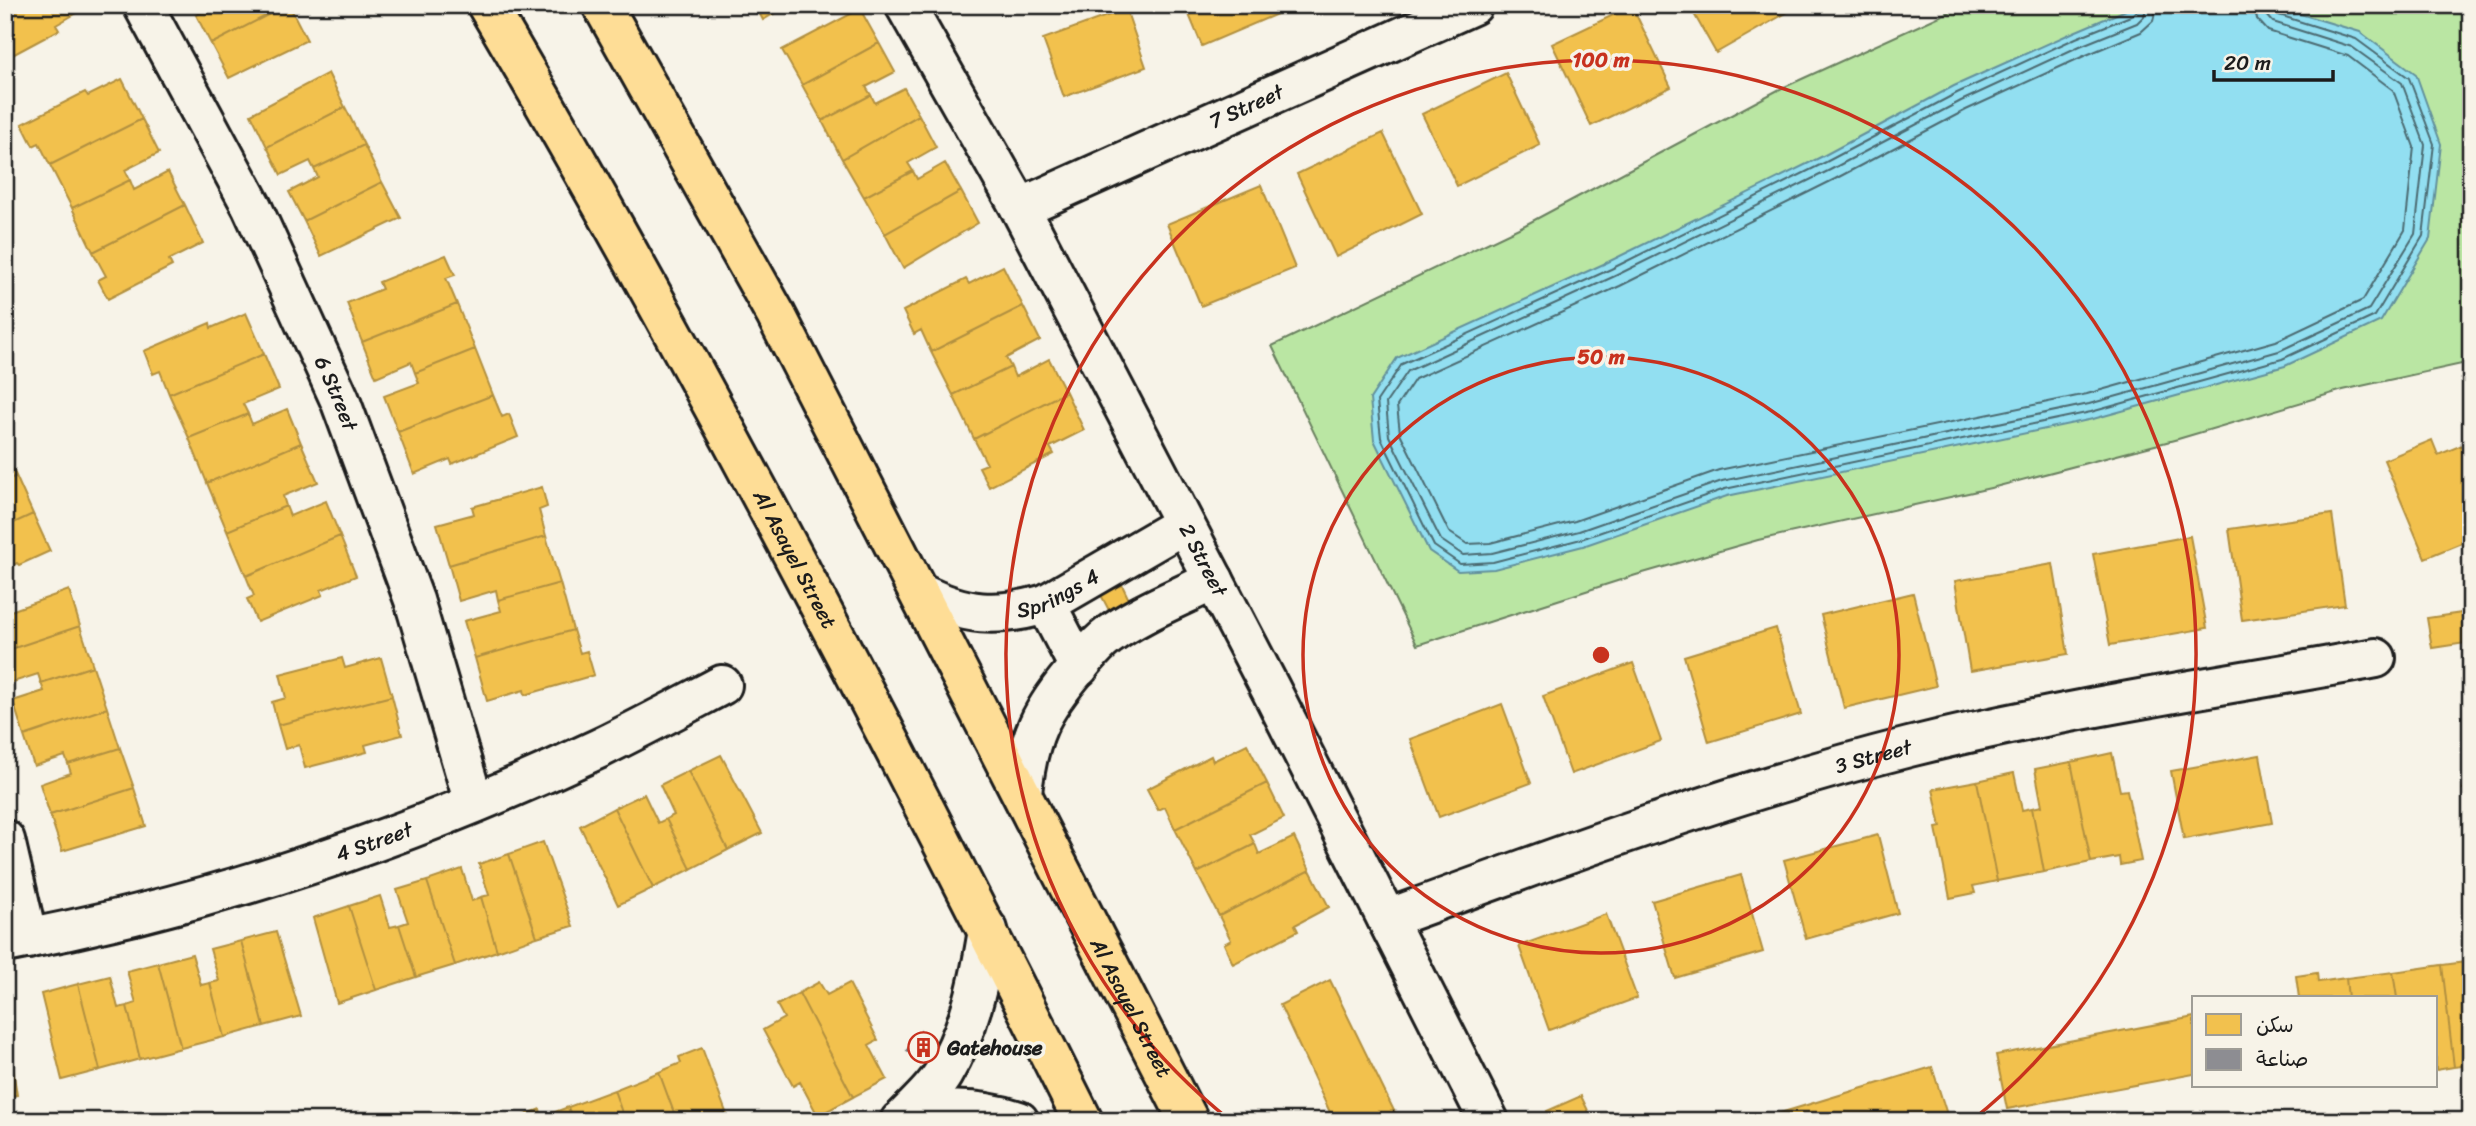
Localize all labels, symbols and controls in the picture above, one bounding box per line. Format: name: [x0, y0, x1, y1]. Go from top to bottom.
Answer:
scale bar: [2214, 38, 2332, 82]
text: 100 m: [1572, 41, 1630, 79]
text: 20 m: [2224, 44, 2271, 82]
street label: 7 Street: [1203, 73, 1291, 140]
text: 50 m: [1577, 338, 1626, 376]
street label: 6 Street: [303, 349, 369, 438]
street label: Al Asayel Street: [742, 482, 847, 636]
street label: 2 Street: [1168, 516, 1239, 605]
street label: Springs 4: [1013, 558, 1107, 629]
centre of rings: [1589, 643, 1613, 667]
street label: 3 Street: [1831, 728, 1917, 785]
street label: 4 Street: [330, 810, 420, 873]
street label: Al Asayel Street: [1079, 930, 1183, 1085]
legend: [2192, 996, 2438, 1088]
text: سكن: [2256, 1006, 2294, 1044]
place label: Gatehouse: [946, 1029, 1043, 1067]
building icon: Gatehouse: [907, 1031, 941, 1065]
text: صناعة: [2256, 1040, 2309, 1078]

